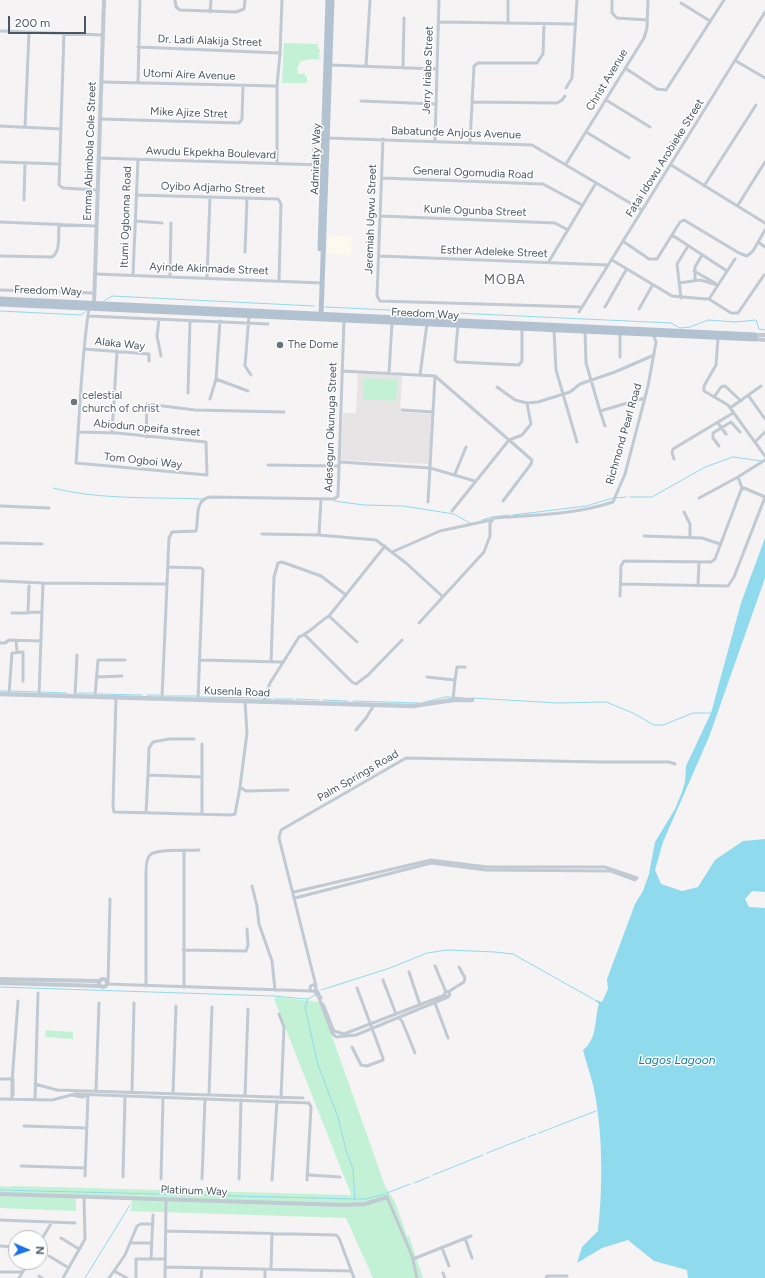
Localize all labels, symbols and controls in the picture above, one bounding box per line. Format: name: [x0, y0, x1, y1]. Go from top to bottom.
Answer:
scale bar: [10, 8, 88, 34]
text: 200 m: [15, 16, 50, 30]
street label: Jerry Iriabe Street: [420, 26, 436, 114]
street label: Dr. Ladi Alakija Street: [157, 33, 263, 49]
street label: Christ Avenue: [583, 47, 631, 113]
street label: Utomi Aire Avenue: [143, 67, 235, 83]
street label: Emma Abimbola Cole Street: [81, 81, 99, 221]
street label: Fatai Idowu Arobieke Street: [623, 96, 707, 220]
street label: Mike Ajize Stret: [150, 105, 228, 121]
street label: Admiralty Way: [308, 123, 324, 195]
street label: Babatunde Anjous Avenue: [391, 124, 521, 142]
street label: Awudu Ekpekha Boulevard: [146, 144, 276, 162]
street label: Jeremiah Ugwu Street: [362, 164, 380, 274]
street label: General Ogomudia Road: [413, 164, 533, 182]
street label: Itumi Ogbonna Road: [118, 166, 134, 268]
street label: Oyibo Adjarho Street: [161, 180, 265, 196]
street label: Kunle Ogunba Street: [423, 203, 527, 219]
street label: Esther Adeleke Street: [440, 244, 548, 260]
street label: Ayinde Akinmade Street: [149, 260, 269, 278]
district label: MOBA: [484, 272, 526, 288]
street label: Freedom Way: [14, 283, 82, 299]
street label: Freedom Way: [391, 306, 459, 322]
street label: Alaka Way: [94, 335, 146, 353]
place label: The Dome: [288, 338, 338, 352]
marker: The Dome: [275, 340, 285, 350]
street label: Adesegun Okunuga Street: [322, 362, 340, 492]
street label: Richmond Pearl Road: [603, 382, 645, 486]
place label: celestial church of christ: [82, 389, 160, 415]
marker: celestial church of christ: [69, 397, 79, 407]
street label: Abiodun opeifa street: [93, 417, 201, 439]
street label: Tom Ogboi Way: [103, 450, 183, 472]
street label: Kusenla Road: [204, 684, 270, 700]
street label: Palm Springs Road: [315, 747, 401, 805]
water label: Lagos Lagoon: [639, 1053, 715, 1067]
street label: Platinum Way: [160, 1183, 228, 1199]
north arrow: [8, 1230, 48, 1270]
text: N: [33, 1246, 46, 1255]

